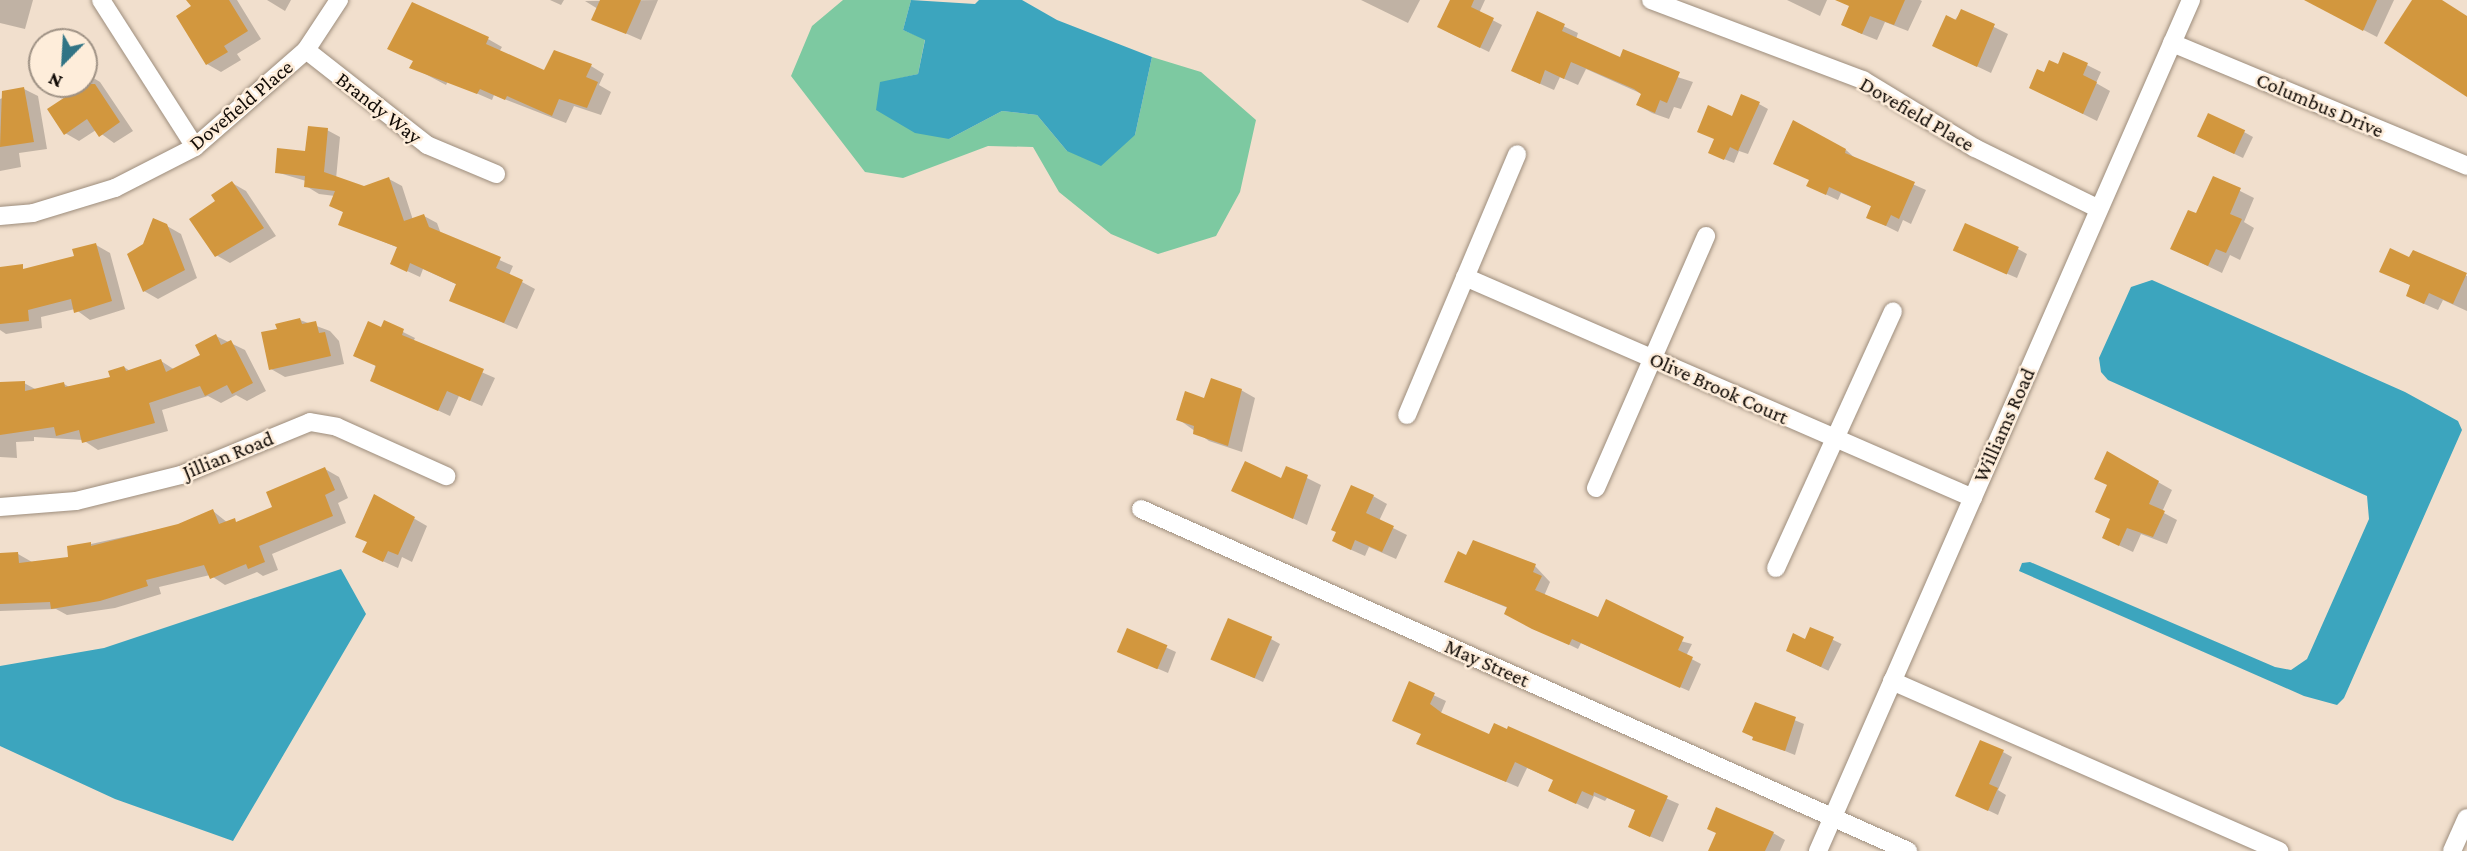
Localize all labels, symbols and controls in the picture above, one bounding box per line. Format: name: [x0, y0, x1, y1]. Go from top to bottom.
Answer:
north arrow: [28, 28, 98, 98]
street label: Dovefield Place: [184, 54, 298, 156]
street label: Brandy Way: [331, 67, 427, 149]
street label: Columbus Drive: [2252, 67, 2388, 143]
text: N: [45, 69, 65, 93]
street label: Dovefield Place: [1855, 71, 1979, 157]
street label: Olive Brook Court: [1646, 346, 1792, 430]
street label: Williams Road: [1968, 364, 2040, 486]
street label: Jillian Road: [179, 425, 277, 485]
street label: May Street: [1441, 633, 1533, 693]

